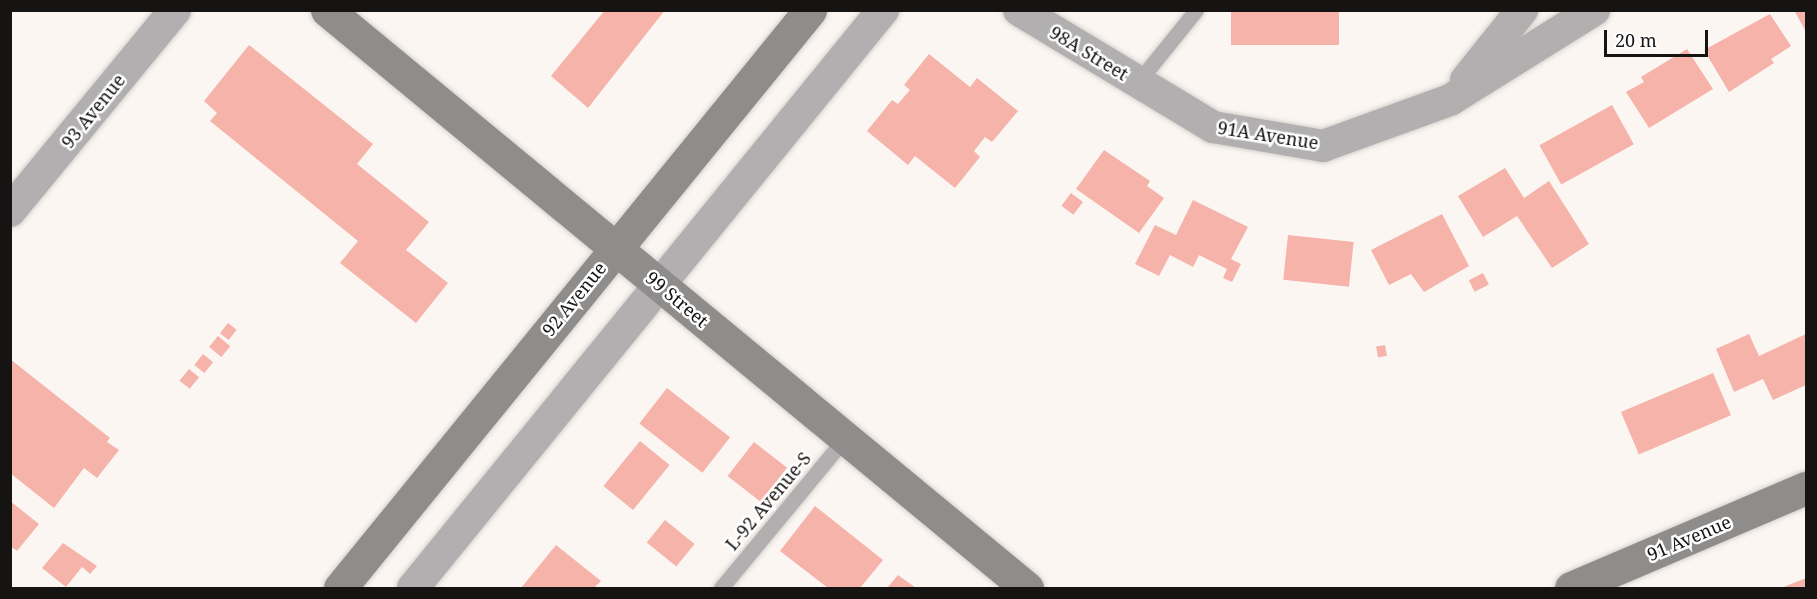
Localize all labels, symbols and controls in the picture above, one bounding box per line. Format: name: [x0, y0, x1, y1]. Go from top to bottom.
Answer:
scale bar: [1607, 18, 1710, 56]
street label: 98A Street: [1046, 21, 1132, 85]
text: 20 m: [1615, 28, 1657, 52]
street label: 93 Avenue: [57, 70, 129, 152]
street label: 91A Avenue: [1216, 116, 1320, 154]
street label: 92 Avenue: [538, 258, 610, 340]
street label: 99 Street: [641, 267, 713, 331]
street label: L-92 Avenue-S: [721, 448, 815, 554]
street label: 91 Avenue: [1644, 511, 1734, 565]

